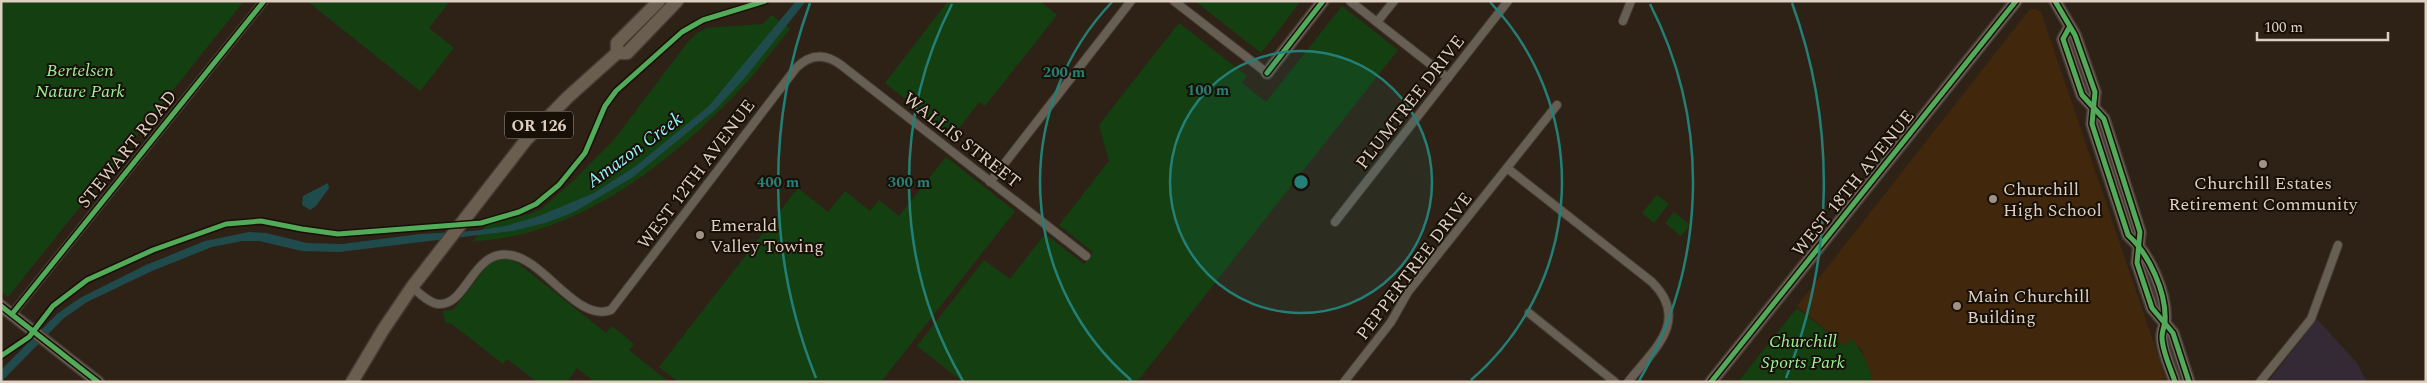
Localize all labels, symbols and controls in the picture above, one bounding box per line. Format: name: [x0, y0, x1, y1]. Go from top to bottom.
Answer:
scale bar: [2257, 10, 2388, 42]
text: 100 m: [2264, 16, 2303, 39]
street label: PLUMTREE DRIVE: [1349, 29, 1472, 175]
park label: Bertelsen Nature Park: [35, 57, 125, 105]
text: 200 m: [1043, 61, 1086, 84]
text: 100 m: [1187, 79, 1230, 102]
street label: STEWART ROAD: [71, 84, 184, 214]
street label: WALLIS STREET: [897, 86, 1026, 195]
street label: WEST 12TH AVENUE: [631, 93, 762, 255]
street label: WEST 18TH AVENUE: [1786, 104, 1921, 263]
water label: Amazon Creek: [580, 105, 689, 196]
road number: OR 126: [505, 112, 573, 138]
marker: Churchill Estates Retirement Community: [2257, 158, 2269, 170]
place label: Churchill Estates Retirement Community: [2169, 170, 2359, 218]
text: 400 m: [757, 171, 800, 194]
text: 300 m: [888, 171, 931, 194]
centre of rings: [1292, 173, 1310, 191]
place label: Churchill High School: [2003, 176, 2102, 224]
street label: PEPPERTREE DRIVE: [1350, 186, 1479, 346]
marker: Churchill High School: [1987, 193, 1999, 205]
place label: Emerald Valley Towing: [710, 212, 824, 260]
marker: Emerald Valley Towing: [694, 229, 706, 241]
place label: Main Churchill Building: [1967, 283, 2090, 331]
marker: Main Churchill Building: [1951, 300, 1963, 312]
park label: Churchill Sports Park: [1761, 328, 1845, 376]

